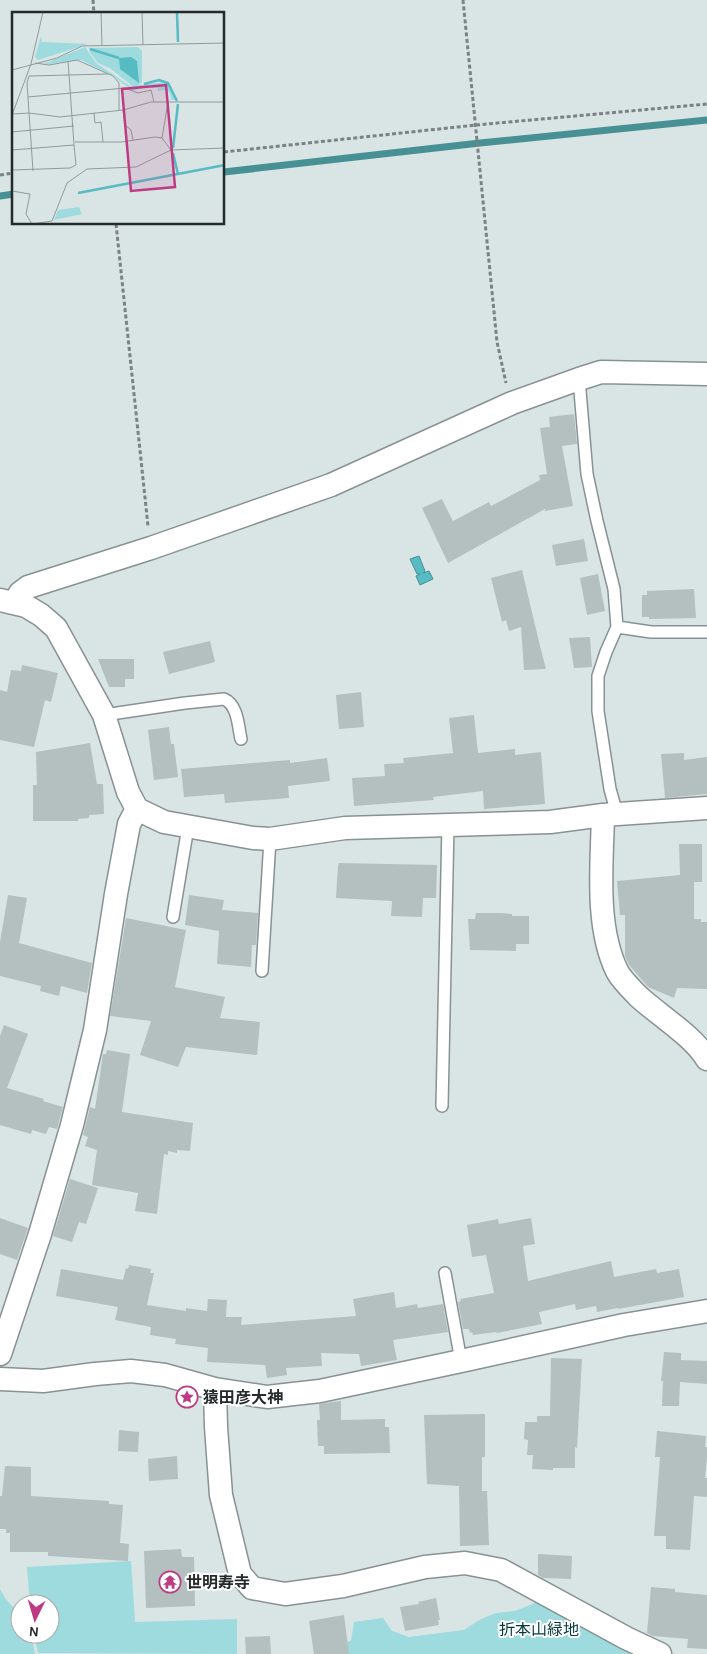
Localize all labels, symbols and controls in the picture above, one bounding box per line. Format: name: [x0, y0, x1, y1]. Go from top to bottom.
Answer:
inset map: [12, 12, 225, 225]
place icon: 猿田彦大神: [175, 1385, 199, 1409]
place label: 猿田彦大神: [203, 1388, 283, 1407]
temple icon: 世明寿寺: [158, 1570, 182, 1594]
place label: 世明寿寺: [186, 1573, 250, 1592]
north arrow: [10, 1594, 60, 1644]
park label: 折本山緑地: [499, 1620, 579, 1639]
text: N: [28, 1623, 40, 1640]

